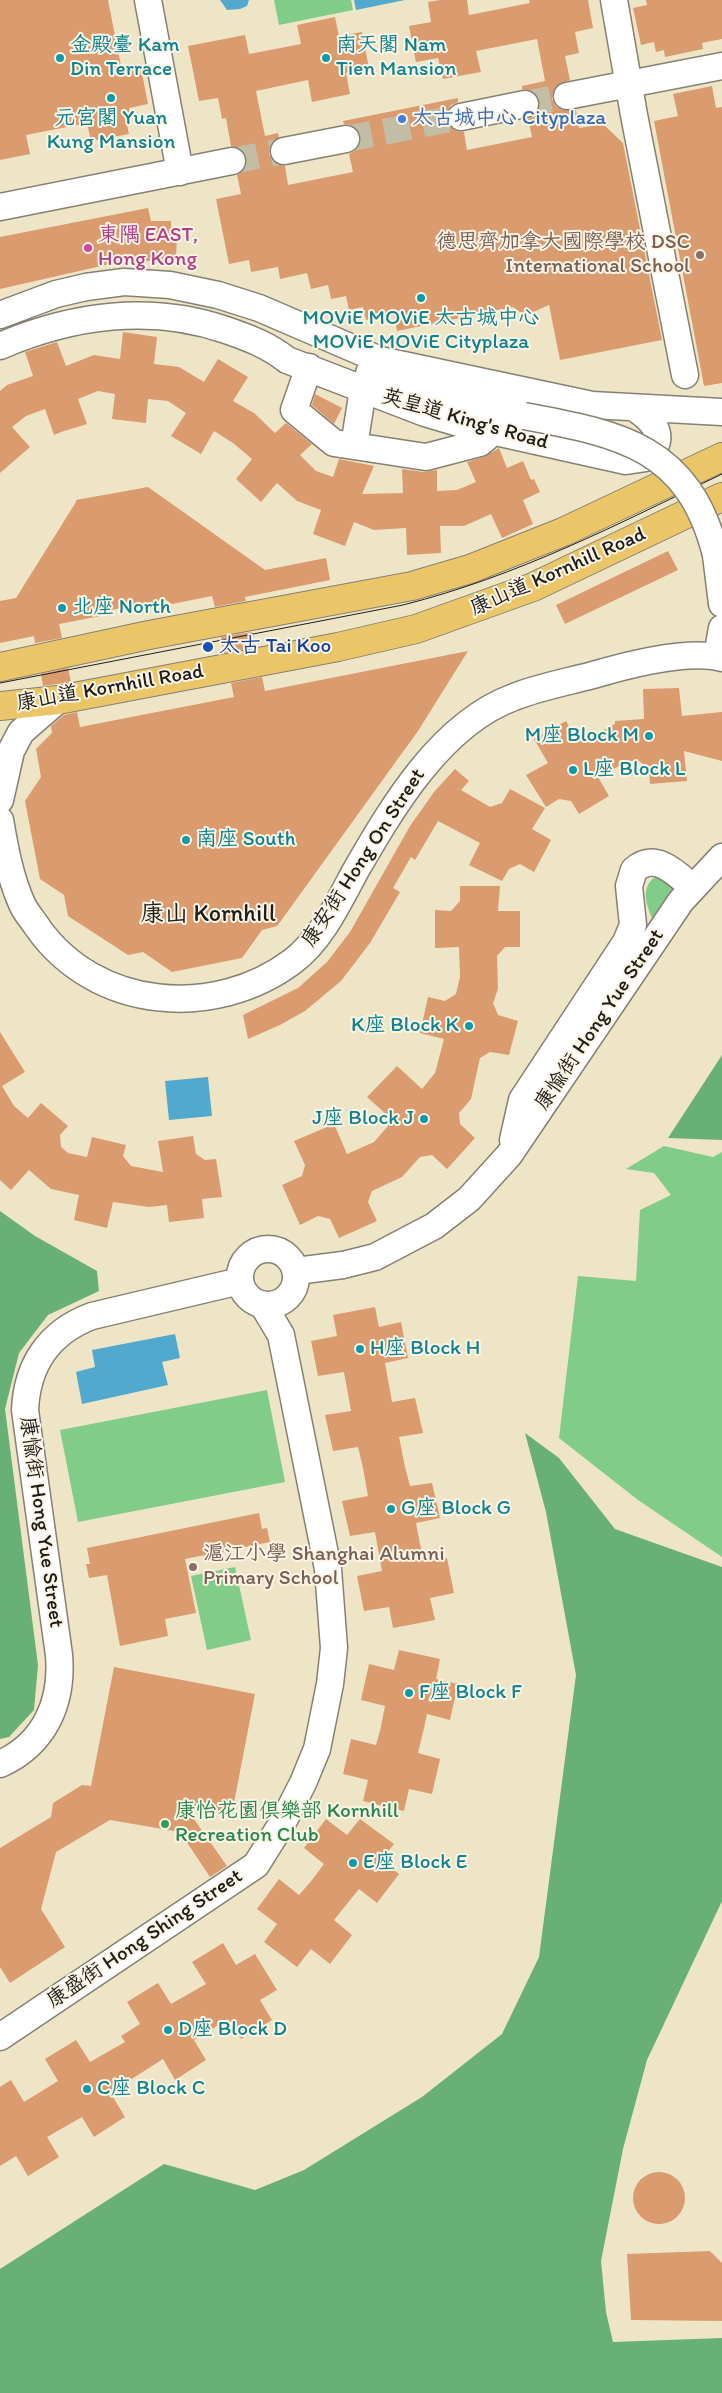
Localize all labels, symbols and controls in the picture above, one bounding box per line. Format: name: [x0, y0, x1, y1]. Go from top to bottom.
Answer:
place label: 金殿臺 Kam Din Terrace: [70, 33, 180, 83]
place label: 南天閣 Nam Tien Mansion: [336, 33, 456, 83]
marker: 金殿臺 Kam Din Terrace: [54, 52, 66, 64]
marker: 南天閣 Nam Tien Mansion: [320, 52, 332, 64]
marker: 元宮閣 Yuan Kung Mansion: [105, 92, 117, 104]
place label: 元宮閣 Yuan Kung Mansion: [47, 106, 175, 156]
place label: 太古城中心 Cityplaza: [412, 106, 606, 132]
marker: 太古城中心 Cityplaza: [396, 113, 408, 125]
place label: 東隅 EAST, Hong Kong: [98, 223, 198, 273]
place label: 德思齊加拿大國際學校 DSC International School: [436, 230, 690, 280]
marker: 東隅 EAST, Hong Kong: [82, 242, 94, 254]
marker: 德思齊加拿大國際學校 DSC International School: [694, 249, 706, 261]
marker: MOViE MOViE 太古城中心 MOViE MOViE Cityplaza: [415, 292, 427, 304]
place label: MOViE MOViE 太古城中心 MOViE MOViE Cityplaza: [303, 306, 539, 356]
street label: 英皇道 King's Road: [379, 384, 551, 456]
street label: 康山道 Kornhill Road: [466, 522, 650, 622]
place label: 北座 North: [72, 595, 171, 621]
marker: 北座 North: [56, 602, 68, 614]
place label: 太古 Tai Koo: [219, 634, 331, 660]
marker: 太古 Tai Koo: [201, 640, 215, 654]
street label: 康山道 Kornhill Road: [14, 659, 206, 717]
place label: M座 Block M: [525, 723, 639, 749]
marker: M座 Block M: [643, 730, 655, 742]
place label: L座 Block L: [583, 757, 685, 783]
street label: 康安街 Hong On Street: [297, 764, 431, 952]
marker: L座 Block L: [567, 764, 579, 776]
place label: 南座 South: [196, 827, 295, 853]
marker: 南座 South: [180, 834, 192, 846]
district label: 康山 Kornhill: [140, 901, 276, 929]
street label: 康愉街 Hong Yue Street: [530, 925, 670, 1115]
place label: K座 Block K: [351, 1013, 459, 1039]
marker: K座 Block K: [463, 1020, 475, 1032]
place label: J座 Block J: [312, 1106, 414, 1132]
marker: J座 Block J: [418, 1113, 430, 1125]
place label: H座 Block H: [370, 1336, 480, 1362]
marker: H座 Block H: [354, 1343, 366, 1355]
street label: 康愉街 Hong Yue Street: [14, 1415, 68, 1629]
place label: G座 Block G: [401, 1496, 511, 1522]
marker: G座 Block G: [385, 1503, 397, 1515]
place label: 滬江小學 Shanghai Alumni Primary School: [203, 1542, 445, 1592]
marker: 滬江小學 Shanghai Alumni Primary School: [187, 1561, 199, 1573]
place label: F座 Block F: [419, 1680, 522, 1706]
marker: F座 Block F: [403, 1687, 415, 1699]
place label: 康怡花園俱樂部 Kornhill Recreation Club: [175, 1799, 399, 1849]
marker: 康怡花園俱樂部 Kornhill Recreation Club: [159, 1818, 171, 1830]
place label: E座 Block E: [363, 1850, 467, 1876]
marker: E座 Block E: [347, 1857, 359, 1869]
street label: 康盛街 Hong Shing Street: [42, 1864, 248, 2014]
place label: D座 Block D: [178, 2017, 287, 2043]
marker: D座 Block D: [162, 2024, 174, 2036]
place label: C座 Block C: [97, 2076, 205, 2102]
marker: C座 Block C: [81, 2083, 93, 2095]

